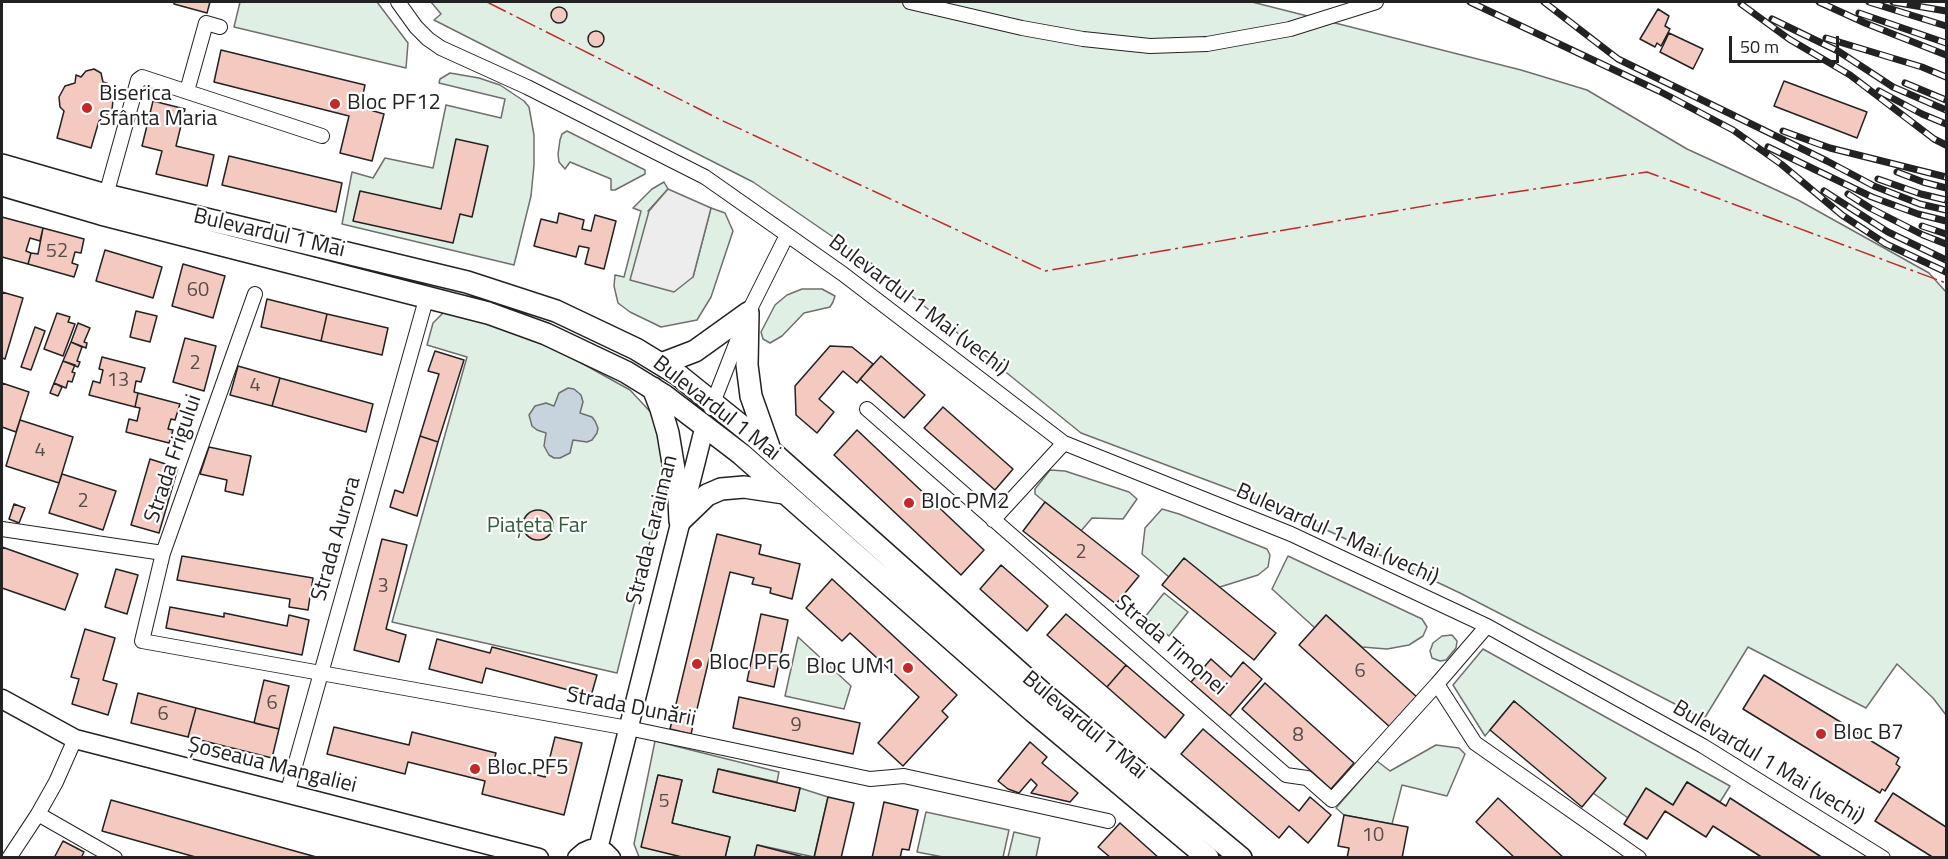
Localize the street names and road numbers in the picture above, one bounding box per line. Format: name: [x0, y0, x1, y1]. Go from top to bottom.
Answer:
street label: Bulevardul 1 Mai: [191, 204, 347, 264]
street label: Bulevardul 1 Mai (vechi): [823, 230, 1013, 382]
street label: Bulevardul 1 Mai: [647, 351, 785, 467]
street label: Strada Frigului: [140, 391, 208, 527]
street label: Strada Caraiman: [622, 452, 684, 608]
street label: Strada Aurora: [307, 474, 367, 604]
street label: Bulevardul 1 Mai (vechi): [1232, 478, 1442, 592]
street label: Strada Timonei: [1109, 590, 1231, 702]
street label: Bulevardul 1 Mai: [1016, 666, 1152, 786]
street label: Strada Dunării: [564, 682, 698, 734]
street label: Bulevardul 1 Mai (vechi): [1667, 695, 1869, 831]
street label: Șoseaua Mangaliei: [185, 732, 359, 800]

